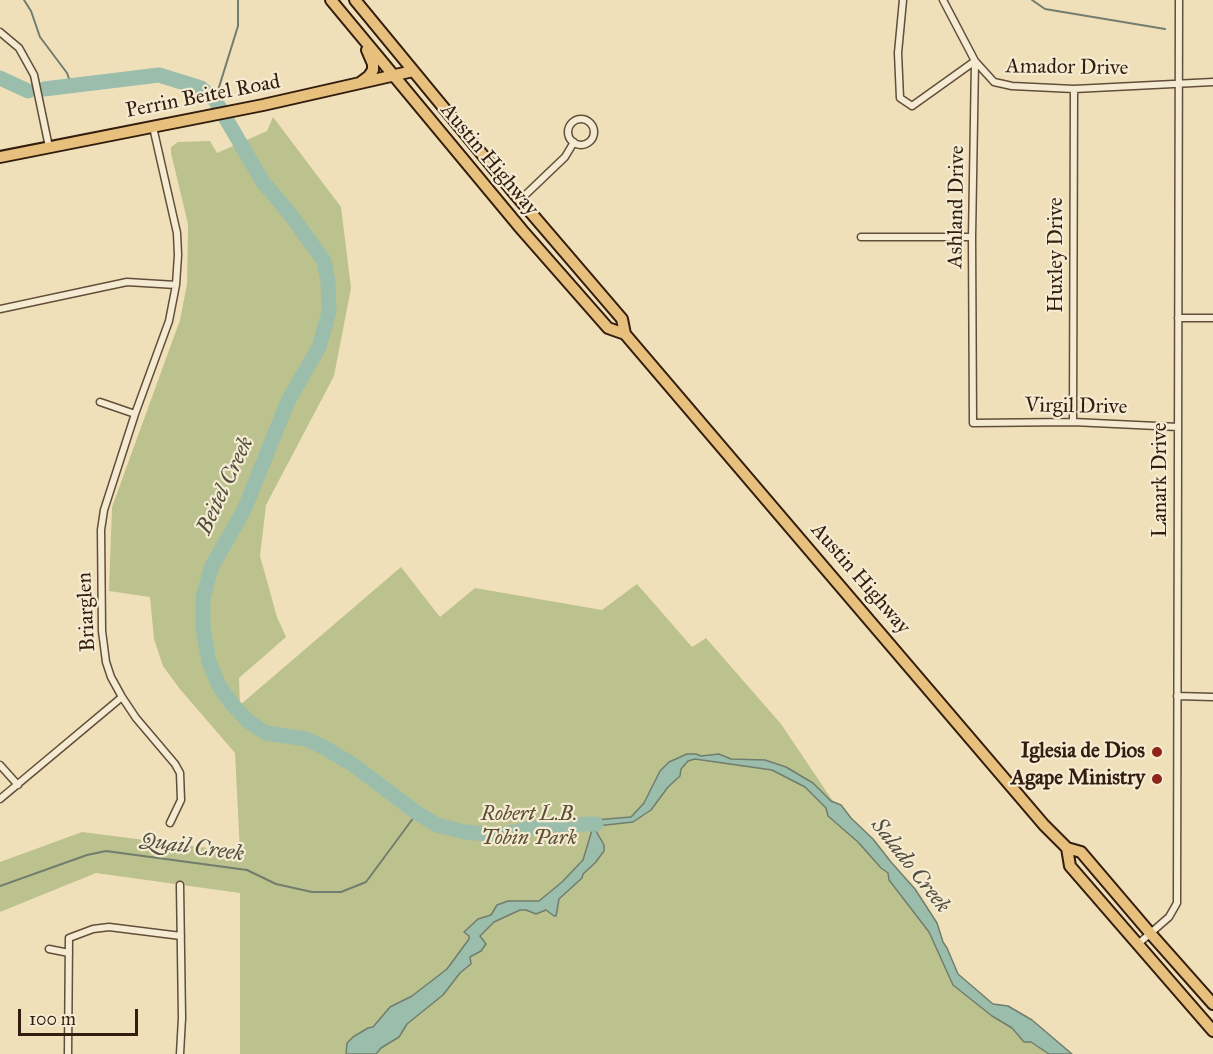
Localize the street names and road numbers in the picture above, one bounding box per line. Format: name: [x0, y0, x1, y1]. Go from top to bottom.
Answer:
street label: Amador Drive: [1005, 54, 1129, 82]
street label: Perrin Beitel Road: [123, 70, 283, 124]
street label: Austin Highway: [435, 99, 543, 221]
street label: Ashland Drive: [943, 145, 971, 269]
street label: Huxley Drive: [1044, 197, 1070, 313]
street label: Virgil Drive: [1025, 394, 1127, 420]
street label: Lanark Drive: [1148, 422, 1174, 538]
street label: Austin Highway: [805, 518, 915, 640]
street label: Briarglen: [72, 572, 102, 652]

